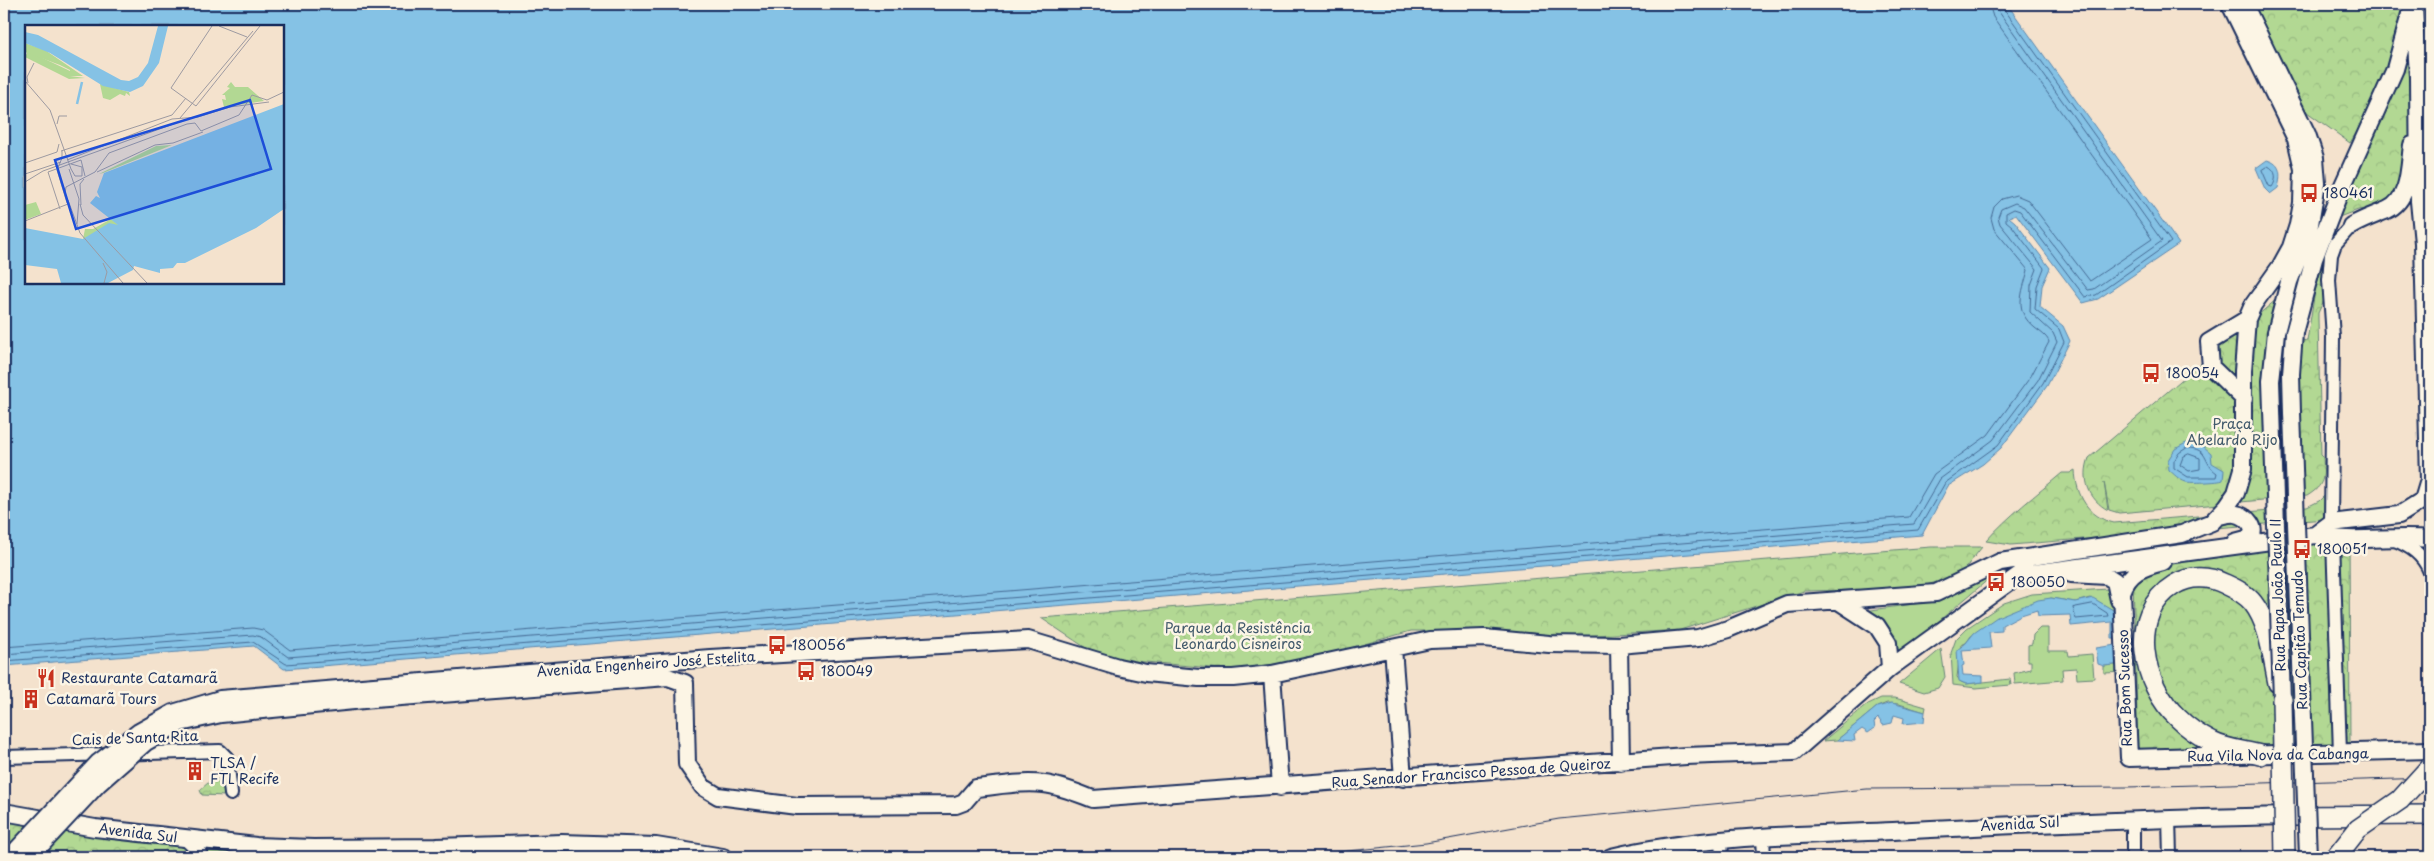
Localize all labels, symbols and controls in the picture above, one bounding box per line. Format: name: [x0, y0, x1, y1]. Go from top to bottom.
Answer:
inset map: [25, 25, 284, 284]
bus stop icon: 180461: [2298, 182, 2320, 204]
place label: 180461: [2324, 182, 2373, 203]
bus stop icon: 180054: [2140, 362, 2162, 384]
place label: 180054: [2166, 362, 2219, 383]
park label: Praça Abelardo Rijo: [2186, 413, 2278, 450]
street label: Rua Papa João Paulo II: [2264, 518, 2291, 672]
bus stop icon: 180051: [2291, 538, 2313, 560]
place label: 180051: [2317, 538, 2367, 559]
street label: Rua Capitão Temudo: [2287, 570, 2312, 710]
bus stop icon: 180050: [1985, 571, 2007, 593]
place label: 180050: [2011, 571, 2065, 592]
park label: Parque da Resistência Leonardo Cisneiros: [1165, 617, 1312, 654]
street label: Rua Bom Sucesso: [2112, 629, 2137, 747]
bus stop icon: 180056: [766, 634, 788, 656]
place label: 180056: [792, 634, 846, 655]
street label: Avenida Engenheiro José Estelita: [536, 645, 756, 682]
bus stop icon: 180049: [795, 660, 817, 682]
place label: 180049: [821, 660, 873, 681]
restaurant icon: Restaurante Catamarã: [35, 667, 57, 689]
place label: Restaurante Catamarã: [61, 667, 218, 688]
building icon: Catamarã Tours: [20, 688, 42, 710]
place label: Catamarã Tours: [46, 688, 157, 709]
street label: Cais de Santa Rita: [71, 725, 199, 750]
street label: Rua Vila Nova da Cabanga: [2187, 742, 2370, 767]
place label: TLSA / FTL Recife: [210, 752, 279, 789]
street label: Rua Senador Francisco Pessoa de Queiroz: [1331, 752, 1611, 793]
building icon: TLSA / FTL Recife: [184, 760, 206, 782]
street label: Avenida Sul: [1980, 811, 2060, 836]
street label: Avenida Sul: [98, 817, 179, 848]

